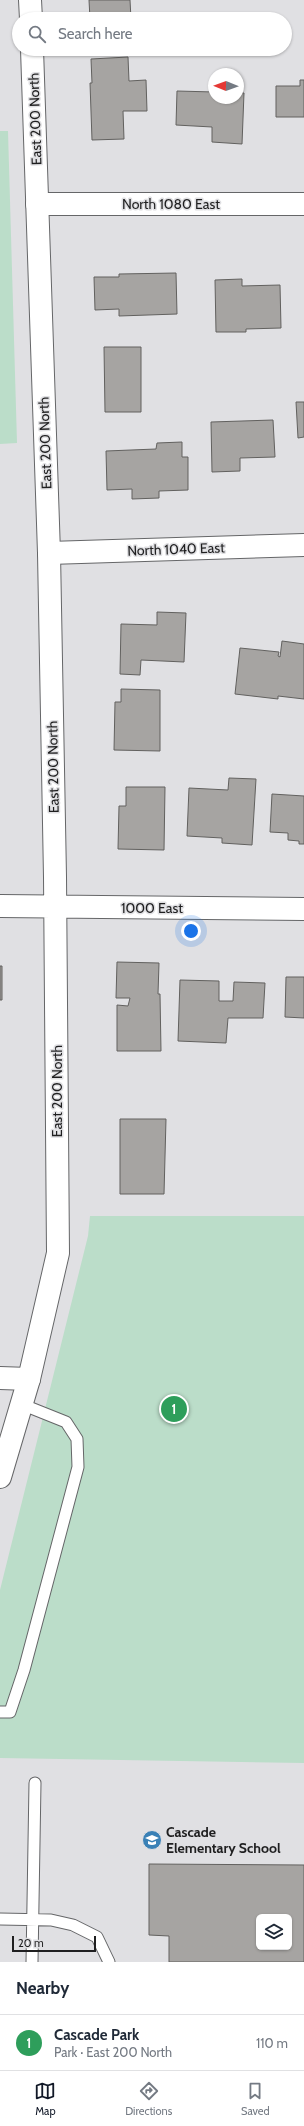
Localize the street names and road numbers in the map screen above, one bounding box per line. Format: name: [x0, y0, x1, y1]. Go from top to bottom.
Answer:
street label: East 200 North: [24, 73, 46, 165]
street label: North 1080 East: [122, 195, 220, 213]
street label: East 200 North: [34, 397, 56, 489]
street label: North 1040 East: [127, 538, 225, 560]
street label: East 200 North: [43, 721, 63, 813]
street label: 1000 East: [121, 899, 183, 917]
street label: East 200 North: [48, 1045, 66, 1137]

